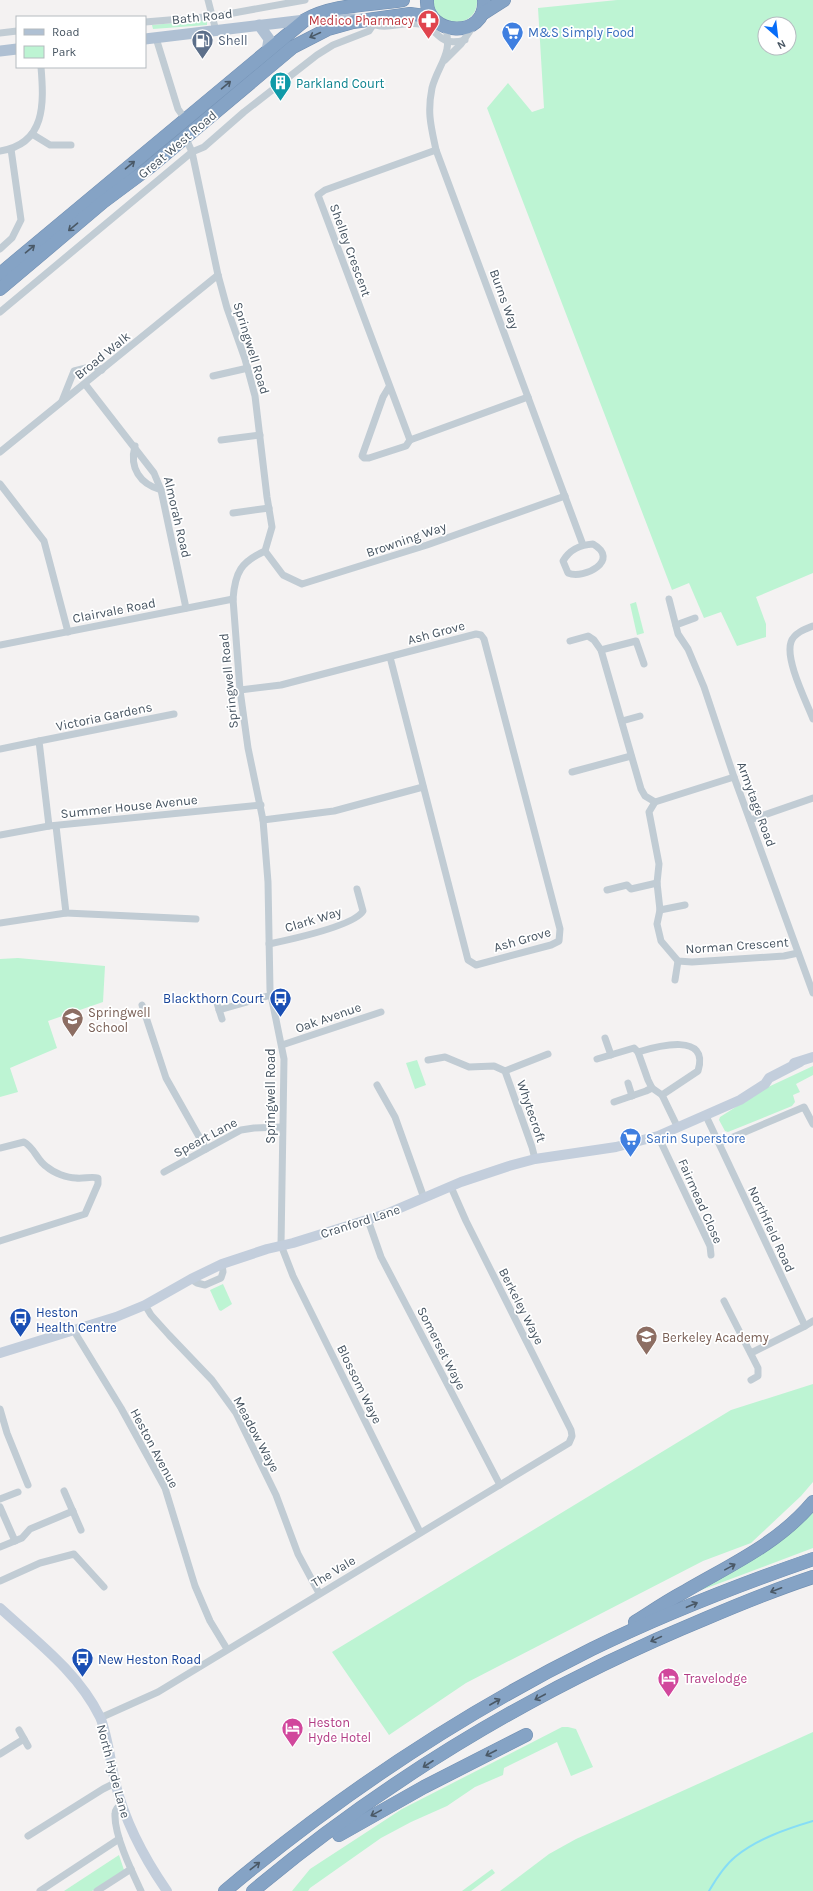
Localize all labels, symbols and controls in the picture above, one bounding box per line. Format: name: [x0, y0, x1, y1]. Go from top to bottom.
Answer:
street label: Bath Road: [171, 6, 233, 27]
pharmacy icon: Medico Pharmacy: [416, 7, 442, 40]
place label: Medico Pharmacy: [309, 13, 414, 28]
legend: [16, 16, 146, 68]
north arrow: [757, 16, 797, 56]
supermarket icon: M&S Simply Food: [499, 19, 525, 52]
text: Road: [52, 25, 80, 39]
place label: M&S Simply Food: [528, 25, 634, 40]
fuel station icon: Shell: [190, 27, 216, 60]
one-way arrow: [309, 32, 321, 39]
place label: Shell: [218, 33, 248, 48]
text: N: [775, 37, 788, 52]
text: Park: [52, 45, 77, 59]
building icon: Parkland Court: [267, 70, 293, 103]
place label: Parkland Court: [296, 76, 384, 91]
one-way arrow: [220, 81, 231, 90]
street label: Great West Road: [135, 107, 219, 181]
one-way arrow: [124, 161, 135, 170]
street label: Shelley Crescent: [327, 202, 374, 299]
one-way arrow: [68, 223, 79, 232]
one-way arrow: [25, 244, 35, 253]
street label: Burns Way: [487, 267, 522, 331]
street label: Springwell Road: [230, 300, 273, 396]
street label: Broad Walk: [71, 328, 133, 382]
street label: Almorah Road: [161, 475, 194, 559]
street label: Browning Way: [364, 519, 448, 560]
street label: Clairvale Road: [71, 595, 157, 626]
street label: Ash Grove: [406, 618, 467, 647]
street label: Springwell Road: [216, 633, 241, 729]
street label: Victoria Gardens: [55, 699, 154, 734]
street label: Armytage Road: [734, 760, 779, 849]
street label: Summer House Avenue: [60, 792, 199, 821]
street label: Clark Way: [283, 904, 343, 935]
street label: Ash Grove: [492, 924, 553, 955]
street label: Norman Crescent: [685, 934, 789, 957]
bus stop icon: Blackthorn Court: [267, 985, 293, 1018]
place label: Blackthorn Court: [163, 991, 264, 1006]
street label: Oak Avenue: [293, 999, 363, 1036]
place label: Springwell School: [88, 1005, 151, 1035]
school or university icon: Springwell School: [59, 1006, 85, 1039]
street label: Springwell Road: [263, 1048, 278, 1144]
street label: Whytecroft: [514, 1078, 549, 1144]
street label: Speart Lane: [171, 1114, 240, 1160]
supermarket icon: Sarin Superstore: [618, 1125, 644, 1158]
place label: Sarin Superstore: [646, 1131, 746, 1146]
street label: Fairmead Close: [675, 1156, 726, 1246]
street label: Northfield Road: [745, 1184, 798, 1274]
street label: Cranford Lane: [319, 1202, 402, 1241]
street label: Berkeley Waye: [496, 1265, 547, 1347]
street label: Somerset Waye: [414, 1304, 469, 1392]
place label: Heston Health Centre: [36, 1305, 117, 1335]
bus stop icon: Heston Health Centre: [7, 1306, 33, 1339]
school or university icon: Berkeley Academy: [633, 1324, 659, 1357]
place label: Berkeley Academy: [662, 1330, 769, 1345]
street label: Blossom Waye: [334, 1342, 385, 1426]
street label: Meadow Waye: [230, 1394, 283, 1475]
street label: Heston Avenue: [127, 1406, 182, 1491]
street label: The Vale: [309, 1552, 358, 1590]
one-way arrow: [724, 1562, 736, 1570]
one-way arrow: [771, 1587, 783, 1595]
one-way arrow: [685, 1601, 697, 1608]
one-way arrow: [650, 1636, 662, 1643]
bus stop icon: New Heston Road: [70, 1646, 96, 1679]
place label: New Heston Road: [98, 1652, 201, 1667]
hotel icon: Travelodge: [656, 1665, 682, 1698]
place label: Travelodge: [684, 1671, 747, 1686]
one-way arrow: [534, 1694, 546, 1701]
one-way arrow: [489, 1697, 501, 1705]
place label: Heston Hyde Hotel: [308, 1715, 371, 1745]
hotel icon: Heston Hyde Hotel: [280, 1716, 306, 1749]
street label: North Hyde Lane: [94, 1723, 133, 1820]
one-way arrow: [486, 1750, 498, 1757]
one-way arrow: [423, 1760, 434, 1768]
one-way arrow: [370, 1810, 382, 1817]
one-way arrow: [250, 1862, 261, 1870]

